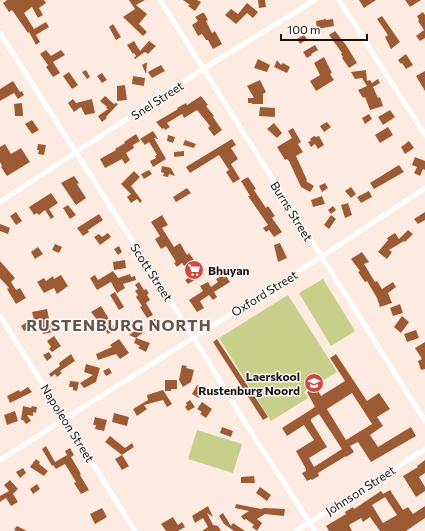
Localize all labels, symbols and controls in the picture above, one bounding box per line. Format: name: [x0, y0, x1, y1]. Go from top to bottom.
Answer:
scale bar: [281, 16, 367, 42]
text: 100 m: [287, 22, 321, 36]
street label: Snel Street: [128, 78, 186, 122]
street label: Burns Street: [268, 179, 316, 244]
street label: Scott Street: [128, 240, 176, 304]
supermarket icon: Bhuyan: [183, 259, 205, 281]
place label: Bhuyan: [208, 263, 250, 277]
street label: Oxford Street: [228, 267, 300, 319]
district label: RUSTENBURG NORTH: [26, 315, 212, 334]
place label: Laerskool Rustenburg Noord: [198, 369, 300, 397]
school or university icon: Laerskool Rustenburg Noord: [303, 372, 325, 394]
street label: Napoleon Street: [38, 381, 98, 465]
street label: Johnson Street: [323, 462, 398, 519]

